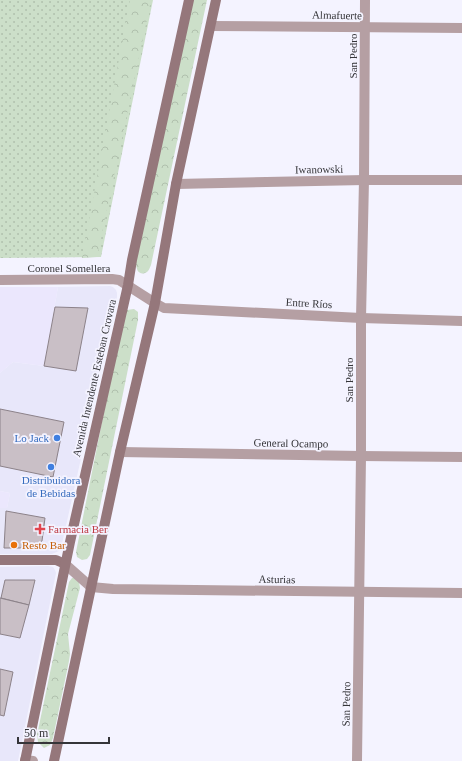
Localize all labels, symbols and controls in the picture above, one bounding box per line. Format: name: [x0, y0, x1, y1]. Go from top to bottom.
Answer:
street label: Almafuerte: [312, 9, 362, 21]
street label: San Pedro: [347, 33, 359, 78]
street label: Iwanowski: [295, 163, 343, 175]
street label: Coronel Somellera: [28, 262, 111, 274]
street label: Entre Ríos: [285, 296, 333, 310]
street label: Avenida Intendente Esteban Crovara: [70, 298, 118, 458]
street label: San Pedro: [343, 357, 355, 402]
place label: Lo Jack: [14, 432, 49, 444]
marker: Lo Jack: [52, 433, 62, 443]
street label: General Ocampo: [253, 436, 329, 450]
marker: Distribuidora de Bebidas: [46, 462, 56, 472]
place label: Distribuidora de Bebidas: [22, 474, 80, 499]
place label: Farmacia Ber: [48, 523, 108, 535]
marker: Farmacia Ber: [35, 524, 45, 534]
place label: Resto Bar: [22, 539, 66, 551]
marker: Resto Bar: [9, 540, 19, 550]
street label: Asturias: [259, 573, 295, 585]
street label: San Pedro: [340, 681, 352, 727]
scale bar: [18, 719, 109, 745]
text: 50 m: [24, 726, 49, 740]

